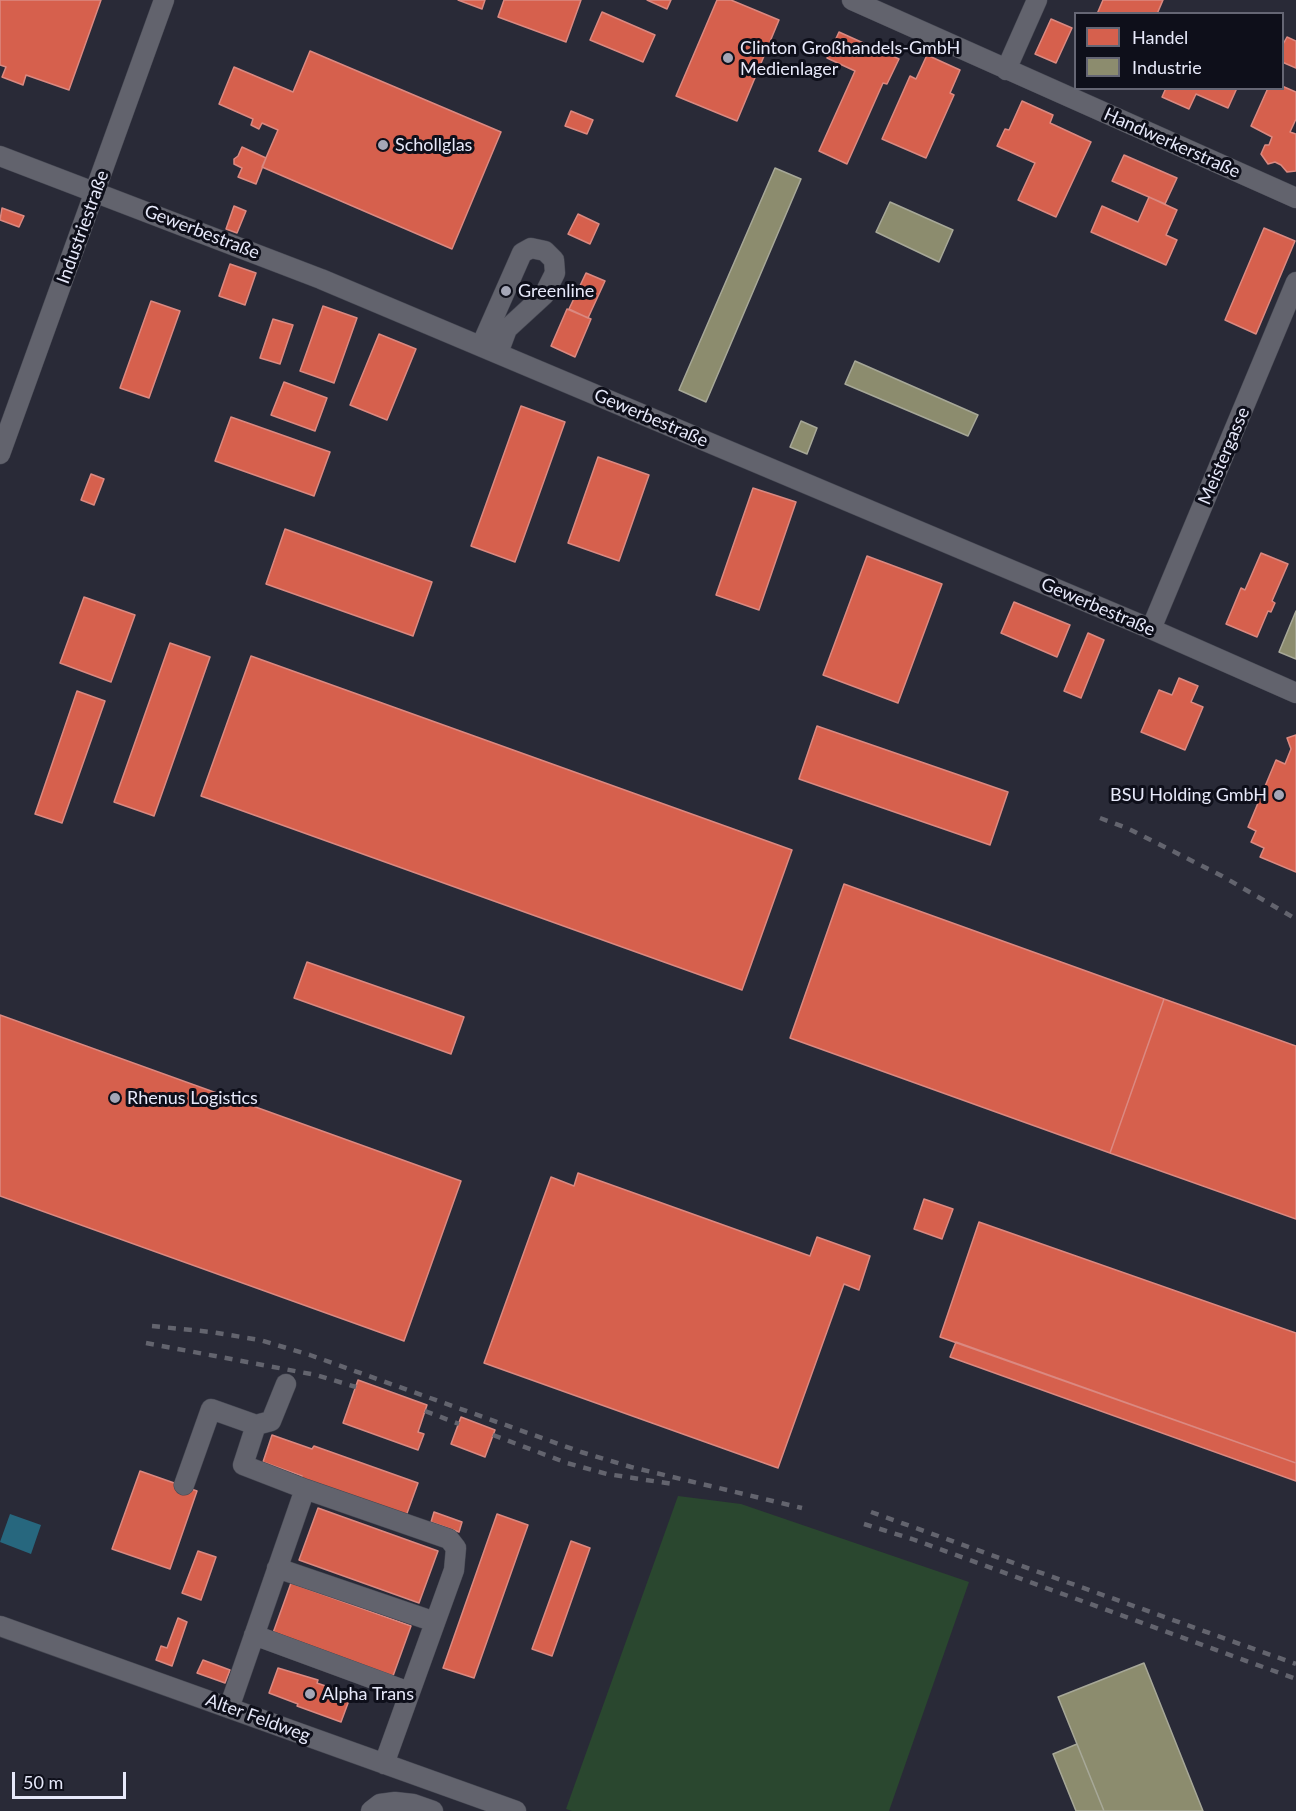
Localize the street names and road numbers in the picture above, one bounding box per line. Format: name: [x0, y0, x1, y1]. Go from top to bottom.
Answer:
street label: Handwerkerstraße: [1101, 103, 1243, 183]
street label: Industriestraße: [52, 167, 114, 287]
street label: Gewerbestraße: [141, 200, 263, 264]
street label: Gewerbestraße: [591, 384, 711, 452]
street label: Meistergasse: [1194, 404, 1254, 508]
street label: Gewerbestraße: [1038, 573, 1158, 641]
street label: Alter Feldweg: [203, 1689, 313, 1747]

